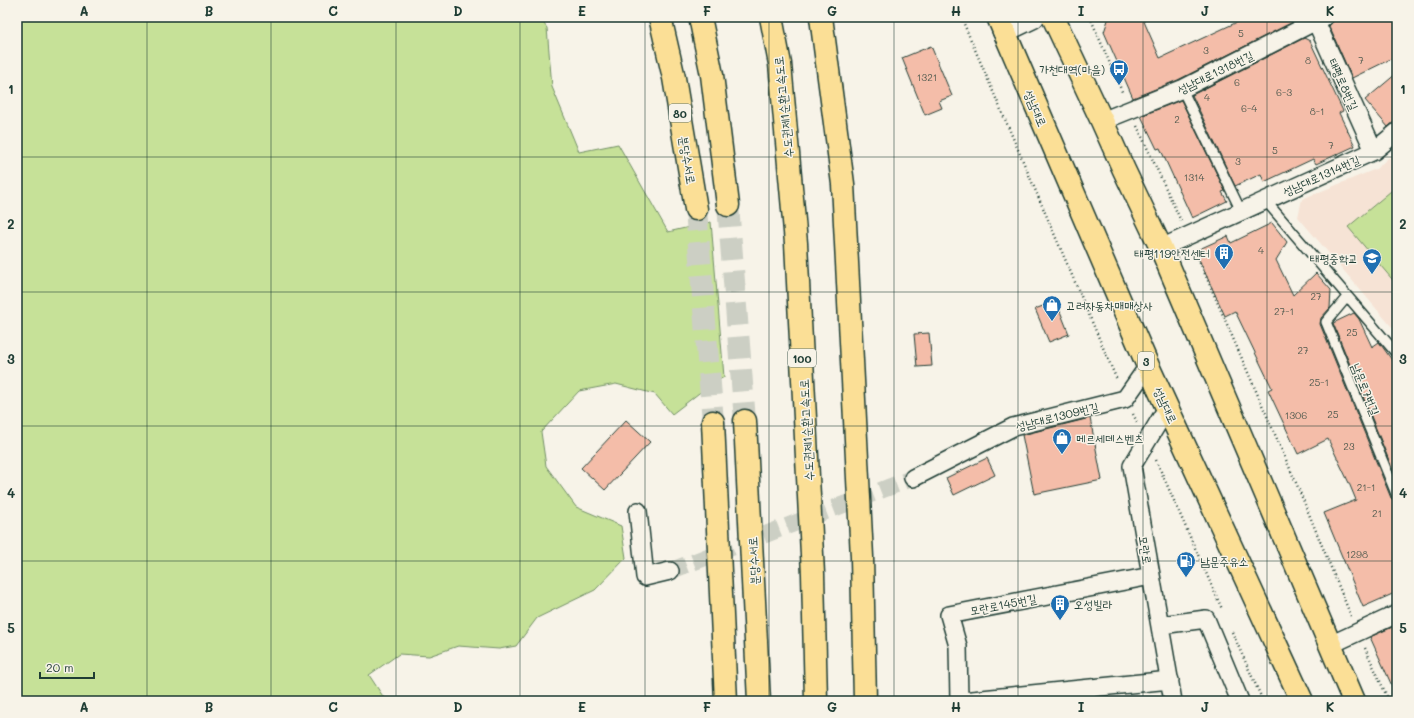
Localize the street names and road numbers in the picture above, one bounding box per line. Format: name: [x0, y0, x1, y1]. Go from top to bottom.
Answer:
street label: 성남대로1318번길: [1174, 46, 1256, 97]
street label: 수도권제1순환고속도로: [770, 55, 796, 159]
street label: 태평로8번길: [1325, 55, 1363, 113]
street label: 성남대로: [1021, 87, 1051, 129]
road number: 80: [669, 104, 691, 122]
street label: 분당수서로: [676, 135, 700, 185]
street label: 성남대로1314번길: [1280, 151, 1362, 199]
road number: 100: [788, 349, 816, 367]
road number: 3: [1138, 352, 1154, 370]
street label: 남문로7번길: [1348, 361, 1384, 418]
street label: 수도권제1순환고속도로: [795, 379, 817, 481]
street label: 성남대로: [1151, 384, 1181, 426]
street label: 성남대로1309번길: [1014, 398, 1100, 434]
street label: 모란로: [1136, 534, 1156, 566]
street label: 분당수서로: [744, 536, 762, 586]
street label: 모란로145번길: [968, 590, 1038, 618]

